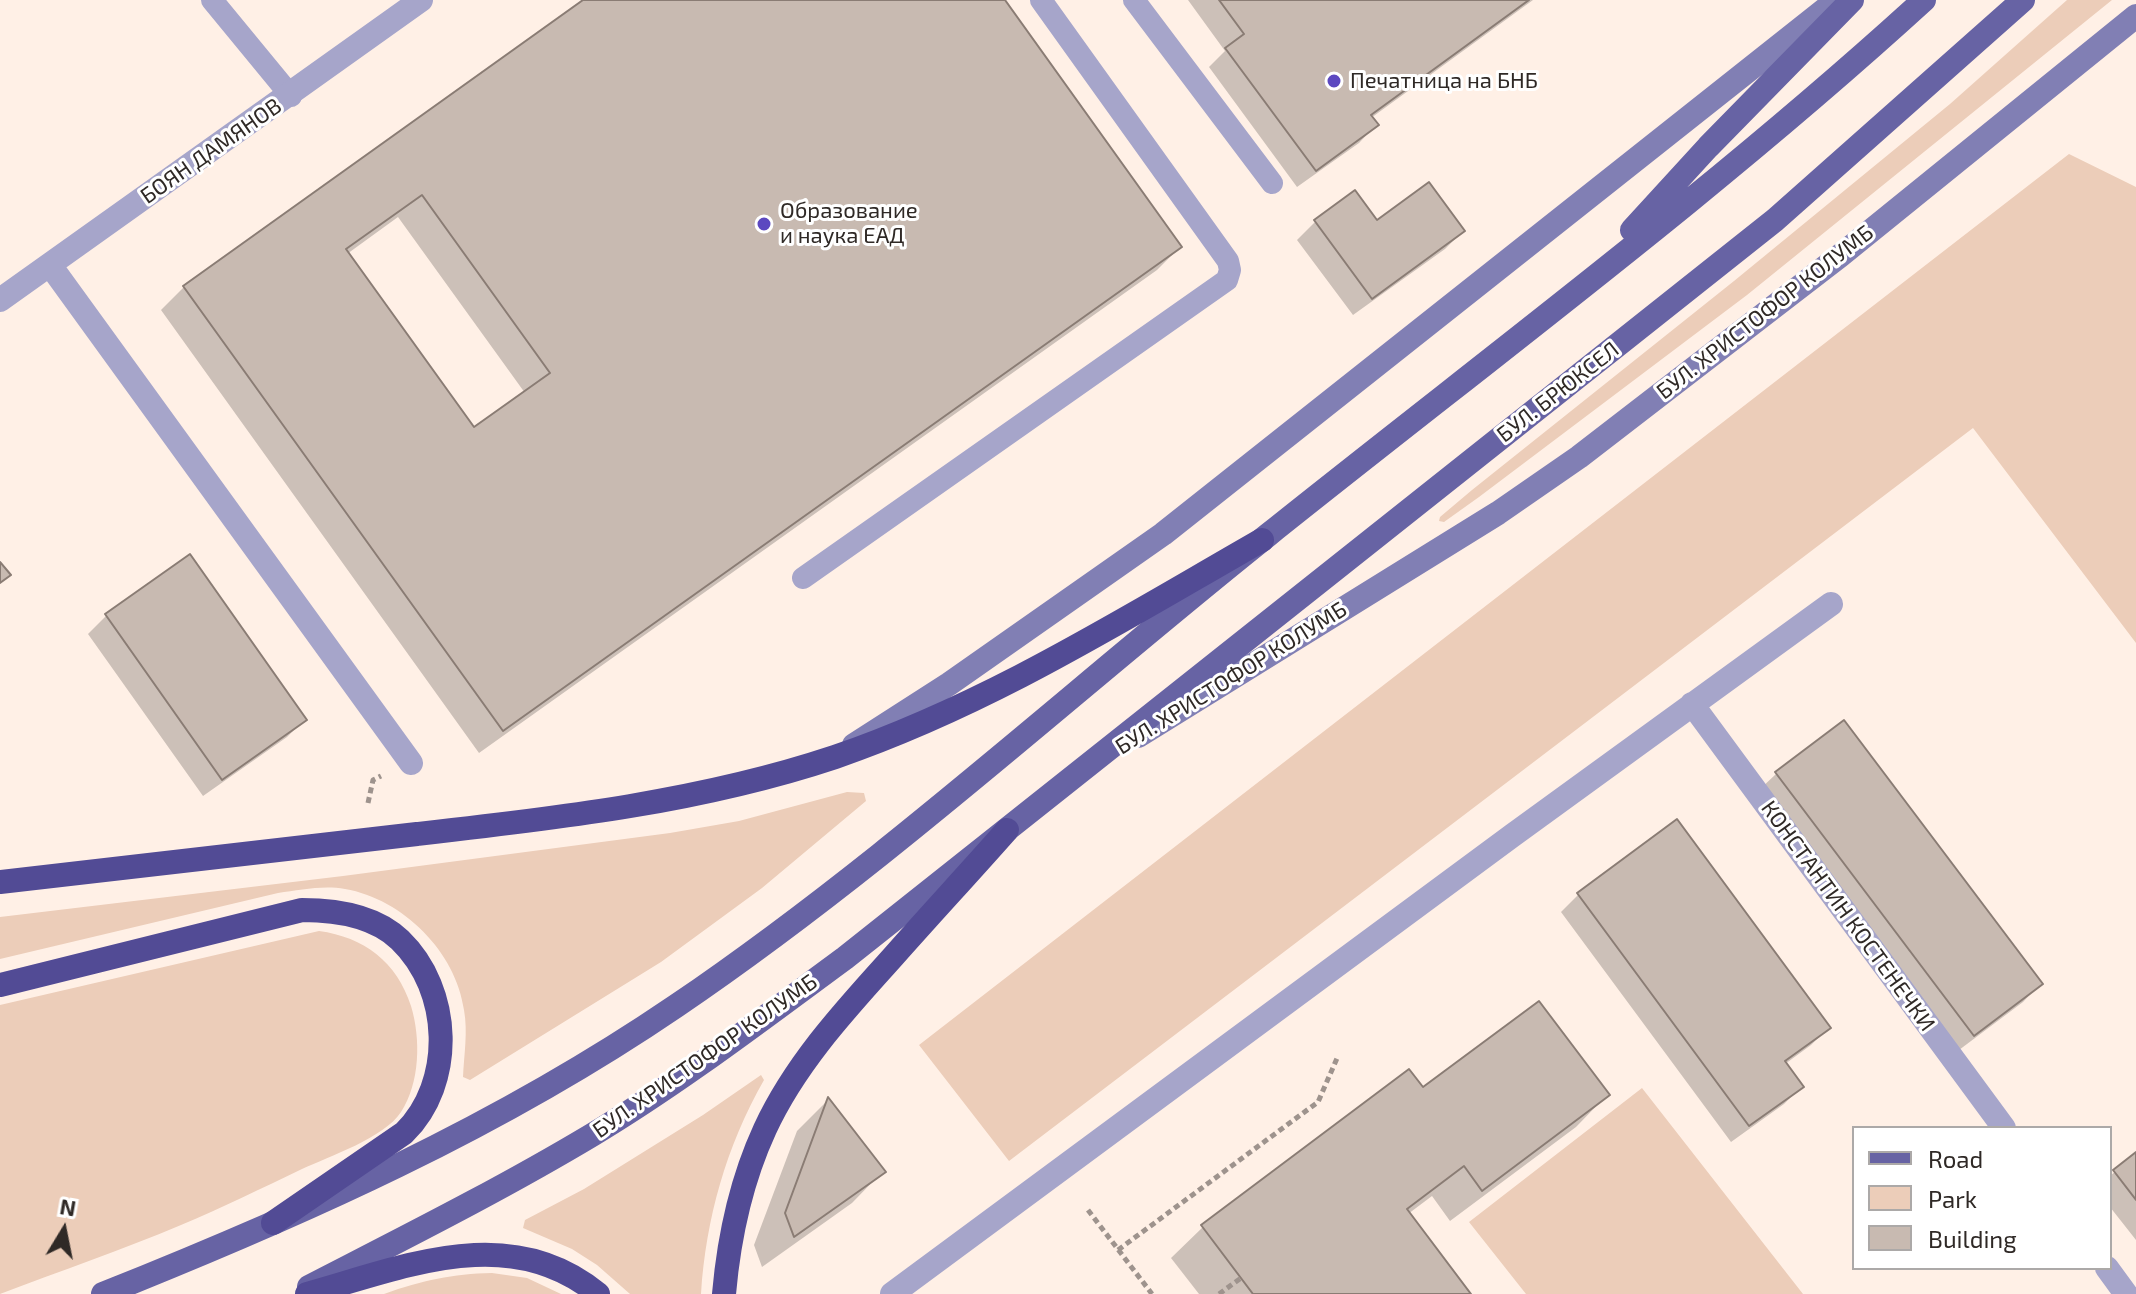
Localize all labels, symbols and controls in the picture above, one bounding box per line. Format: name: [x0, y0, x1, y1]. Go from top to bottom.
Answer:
place label: Печатница на БНБ: [1350, 68, 1538, 94]
marker: Печатница на БНБ: [1325, 72, 1343, 90]
street label: БОЯН ДАМЯНОВ: [136, 93, 286, 209]
place label: Образование и наука ЕАД: [780, 198, 918, 250]
marker: Образование и наука ЕАД: [755, 215, 773, 233]
street label: БУЛ. ХРИСТОФОР КОЛУМБ: [1651, 219, 1879, 405]
street label: БУЛ. БРЮКСЕЛ: [1492, 336, 1624, 448]
street label: БУЛ. ХРИСТОФОР КОЛУМБ: [1111, 596, 1351, 760]
street label: КОНСТАНТИН КОСТЕНЕЧКИ: [1756, 796, 1940, 1036]
street label: БУЛ. ХРИСТОФОР КОЛУМБ: [588, 968, 822, 1144]
legend: [1852, 1126, 2112, 1270]
text: Road: [1928, 1144, 1983, 1173]
text: Park: [1928, 1184, 1977, 1213]
north arrow: [24, 1190, 104, 1270]
text: N: [58, 1192, 78, 1221]
text: Building: [1928, 1224, 2017, 1253]

